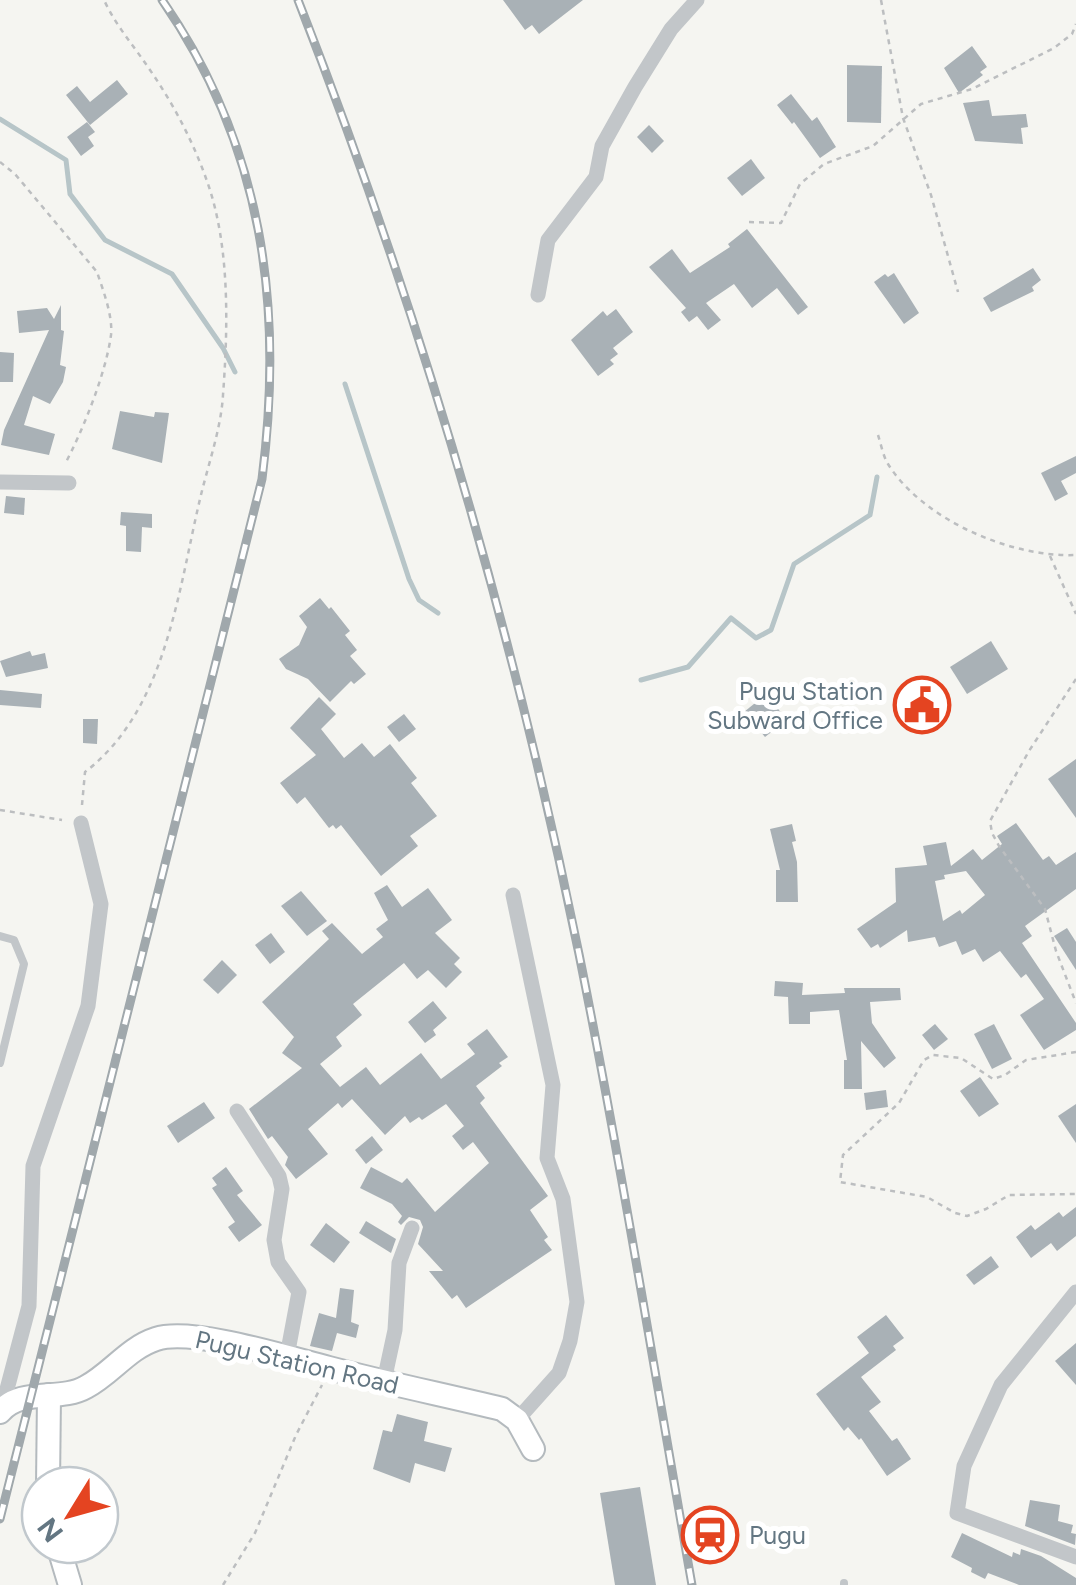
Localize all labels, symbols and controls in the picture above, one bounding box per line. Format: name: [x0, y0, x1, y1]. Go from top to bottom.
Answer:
public building icon: Pugu Station Subward Office: [892, 675, 952, 735]
place label: Pugu Station Subward Office: [707, 676, 883, 735]
street label: Pugu Station Road: [192, 1324, 402, 1400]
north arrow: [20, 1465, 120, 1565]
station icon: Pugu: [680, 1505, 740, 1565]
text: N: [30, 1511, 70, 1549]
place label: Pugu: [749, 1520, 806, 1550]

